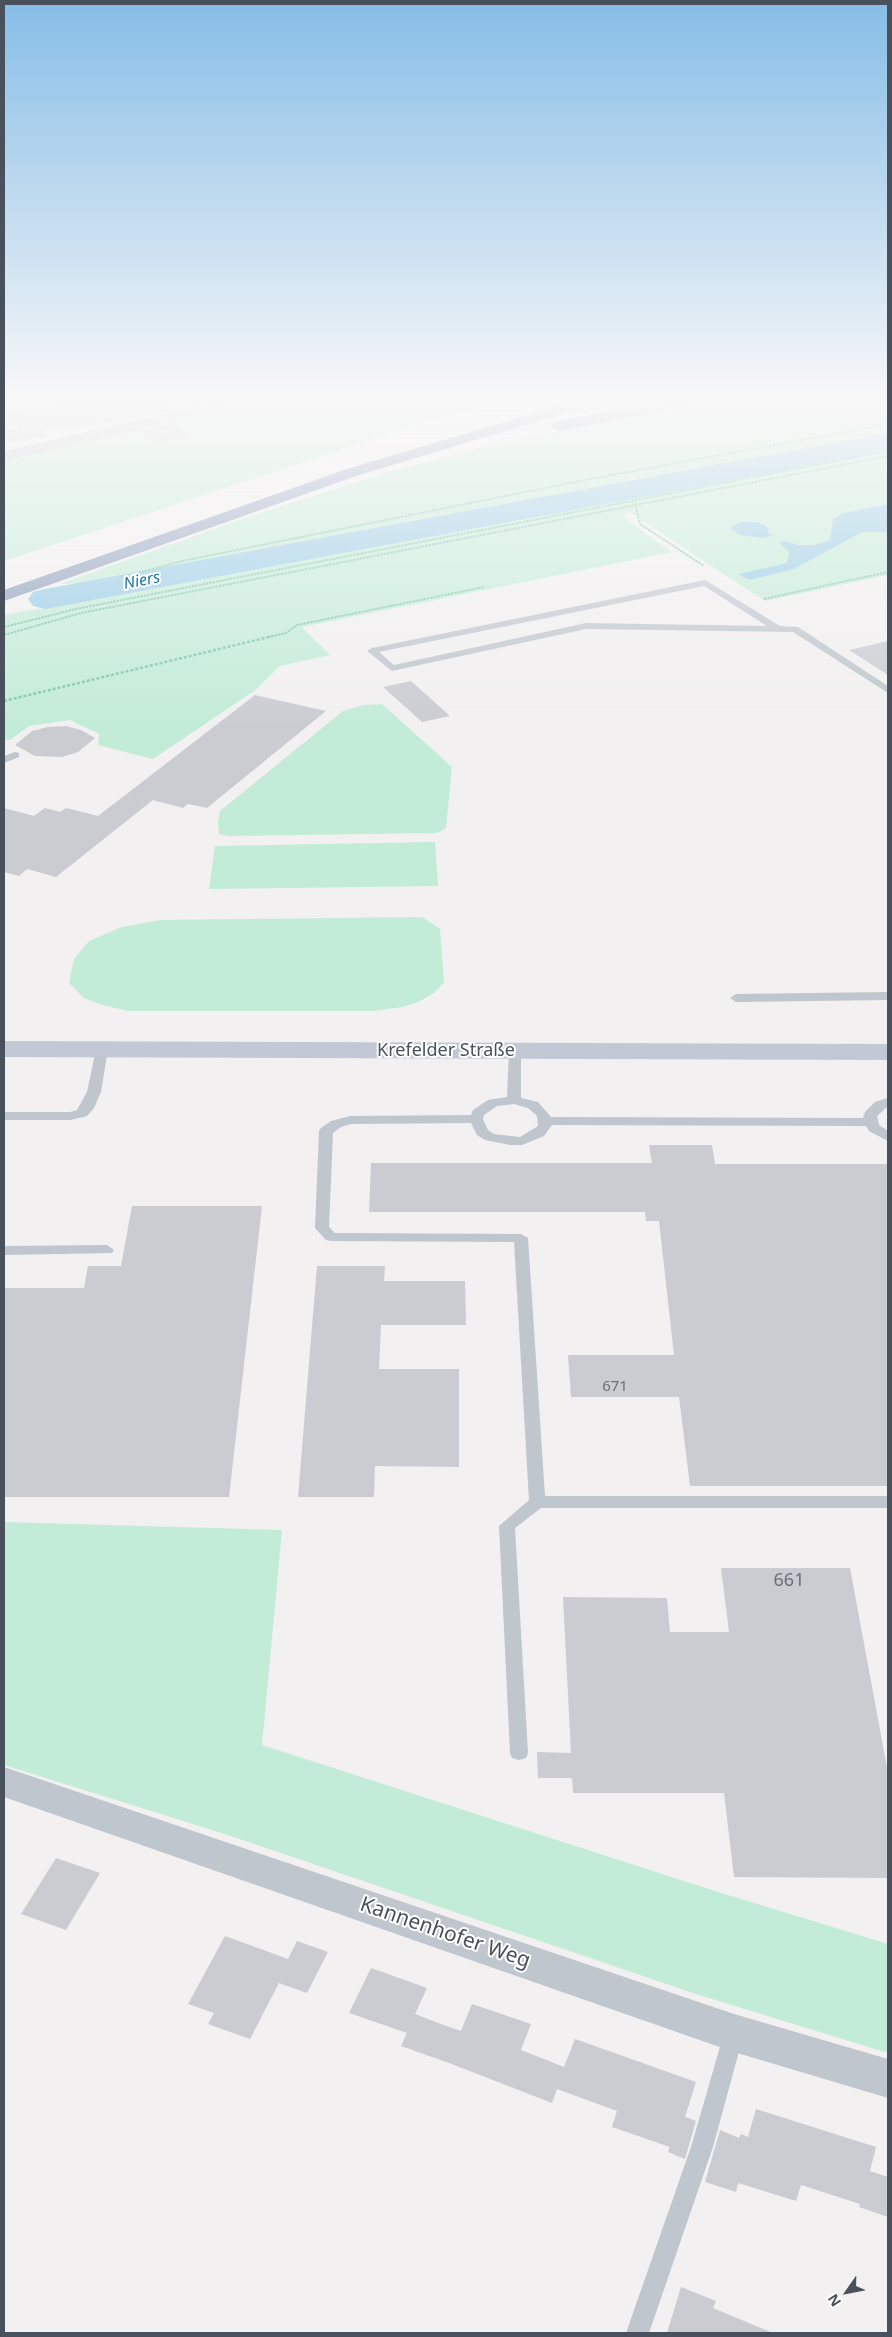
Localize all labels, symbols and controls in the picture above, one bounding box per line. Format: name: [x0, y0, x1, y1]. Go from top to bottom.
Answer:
water label: Niers: [122, 568, 162, 594]
street label: Krefelder Straße: [377, 1040, 515, 1062]
house number: 671: [602, 1378, 628, 1396]
house number: 661: [774, 1570, 804, 1592]
street label: Kannenhofer Weg: [357, 1892, 533, 1974]
north arrow: [822, 2267, 872, 2317]
text: N: [823, 2290, 845, 2310]

